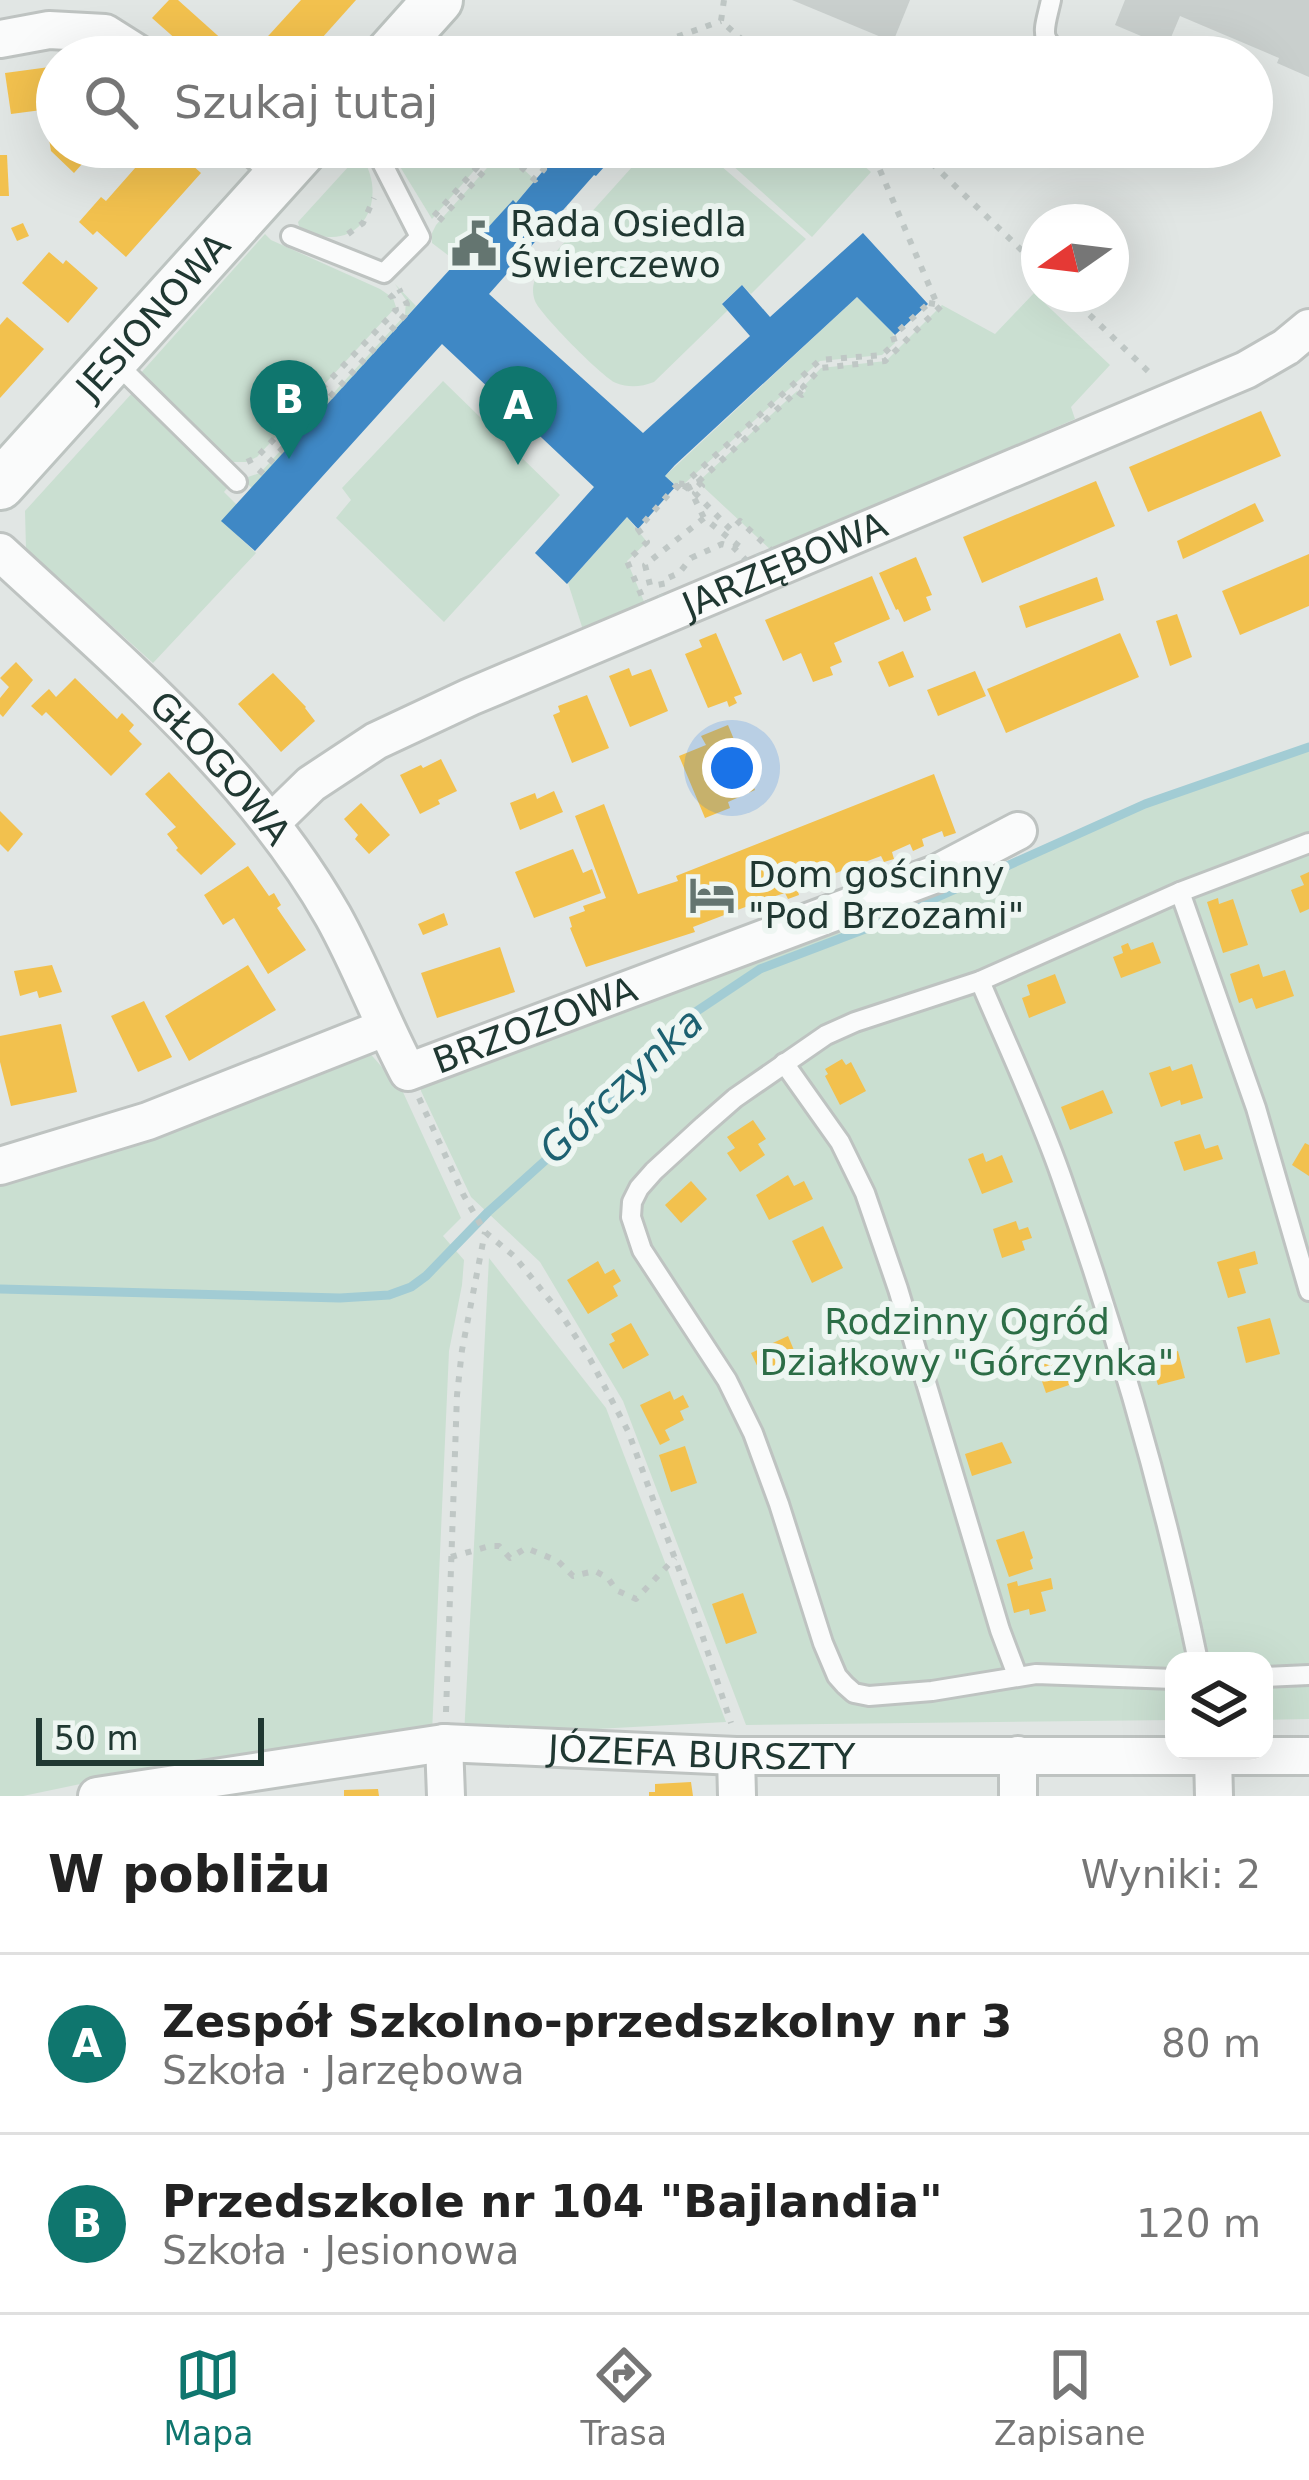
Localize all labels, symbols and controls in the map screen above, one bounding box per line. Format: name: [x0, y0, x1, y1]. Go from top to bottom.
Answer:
search box: [36, 36, 1273, 168]
icon: search: [78, 69, 144, 135]
text: Szukaj tutaj: [174, 76, 438, 129]
place label: Rada Osiedla Świerczewo: [510, 203, 747, 285]
north arrow: [1021, 204, 1129, 312]
public building icon: Rada Osiedla Świerczewo: [449, 219, 499, 269]
street label: JESIONOWA: [67, 225, 239, 409]
pin: B: [250, 360, 328, 459]
pin: A: [479, 366, 557, 465]
street label: JARZĘBOWA: [675, 504, 893, 627]
street label: GŁOGOWA: [142, 683, 299, 853]
your location: [702, 738, 762, 798]
place label: Dom gościnny "Pod Brzozami": [748, 854, 1024, 936]
hotel icon: Dom gościnny "Pod Brzozami": [687, 870, 737, 920]
street label: BRZOZOWA: [428, 968, 643, 1082]
water label: Górczynka: [531, 999, 712, 1172]
park label: Rodzinny Ogród Działkowy "Górczynka": [760, 1301, 1174, 1383]
map controls: [1165, 1652, 1273, 1760]
button: layers: [1165, 1652, 1273, 1760]
scale bar: [36, 1712, 264, 1765]
text: 50 m: [54, 1719, 139, 1758]
street label: JÓZEFA BURSZTY: [545, 1728, 856, 1777]
text: W pobliżu: [48, 1845, 331, 1904]
text: Wyniki: 2: [1081, 1852, 1261, 1897]
text: Zespół Szkolno-przedszkolny nr 3: [162, 1995, 1012, 2048]
text: A: [72, 2021, 102, 2066]
text: 80 m: [1161, 2021, 1261, 2066]
text: Szkoła · Jarzębowa: [162, 2048, 525, 2093]
text: Przedszkole nr 104 "Bajlandia": [162, 2175, 943, 2228]
text: B: [72, 2201, 102, 2246]
text: 120 m: [1136, 2201, 1261, 2246]
text: Szkoła · Jesionowa: [162, 2228, 519, 2273]
tab: Mapa: [164, 2342, 253, 2453]
tab: Trasa: [580, 2342, 667, 2453]
tab: Zapisane: [994, 2342, 1145, 2453]

